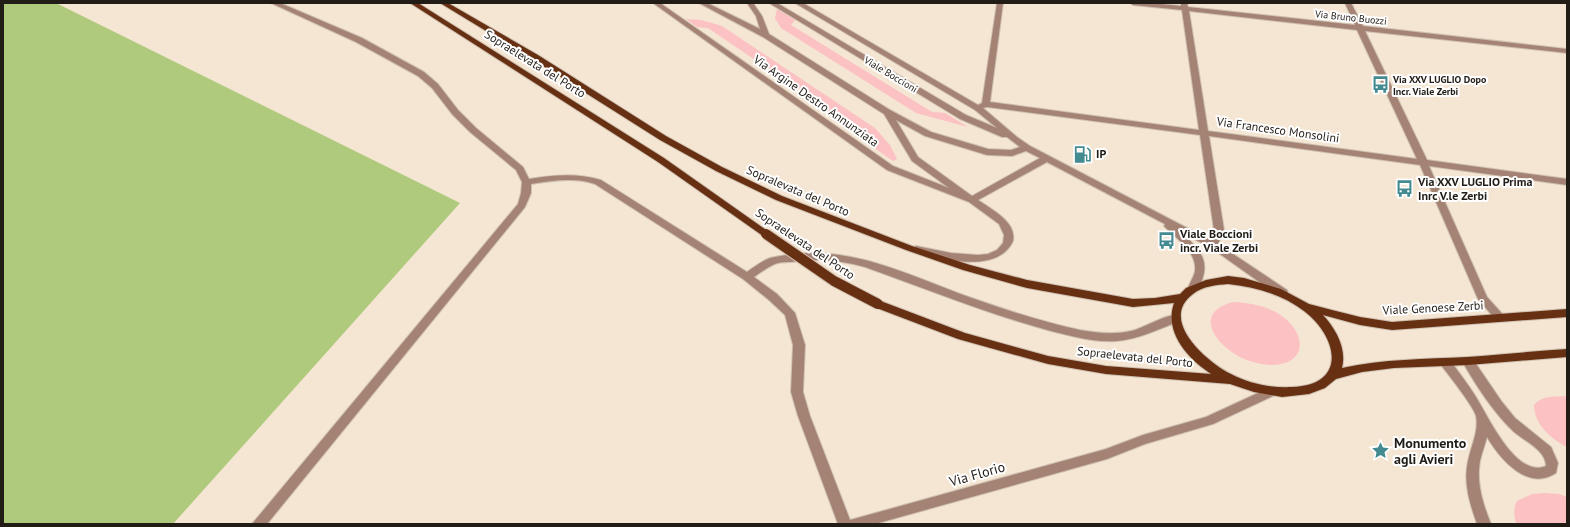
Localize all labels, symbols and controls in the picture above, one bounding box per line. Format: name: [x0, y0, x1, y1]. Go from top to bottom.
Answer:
street label: Via Bruno Buozzi: [1313, 7, 1388, 28]
street label: Sopraelevata del Porto: [482, 26, 589, 101]
street label: Via Argine Destro Annunziata: [750, 51, 882, 150]
street label: Viale Boccioni: [861, 53, 920, 95]
place label: Via XXV LUGLIO Dopo Incr. Viale Zerbi: [1392, 73, 1487, 98]
bus stop icon: Via XXV LUGLIO Dopo Incr. Viale Zerbi: [1370, 75, 1390, 95]
street label: Via Francesco Monsolini: [1215, 113, 1340, 146]
fuel station icon: IP: [1073, 144, 1093, 164]
place label: IP: [1096, 146, 1106, 161]
street label: Sopralevata del Porto: [744, 162, 852, 219]
place label: Via XXV LUGLIO Prima Inrc V.le Zerbi: [1417, 174, 1532, 203]
bus stop icon: Via XXV LUGLIO Prima Inrc V.le Zerbi: [1395, 179, 1415, 199]
street label: Sopraelevata del Porto: [753, 205, 858, 282]
place label: Viale Boccioni incr. Viale Zerbi: [1179, 226, 1258, 255]
bus stop icon: Viale Boccioni incr. Viale Zerbi: [1157, 231, 1177, 251]
street label: Viale Genoese Zerbi: [1381, 297, 1484, 318]
street label: Sopraelevata del Porto: [1076, 343, 1194, 370]
place label: Monumento agli Avieri: [1394, 434, 1467, 468]
place icon: Monumento agli Avieri: [1371, 441, 1391, 461]
street label: Via Florio: [946, 457, 1007, 491]

